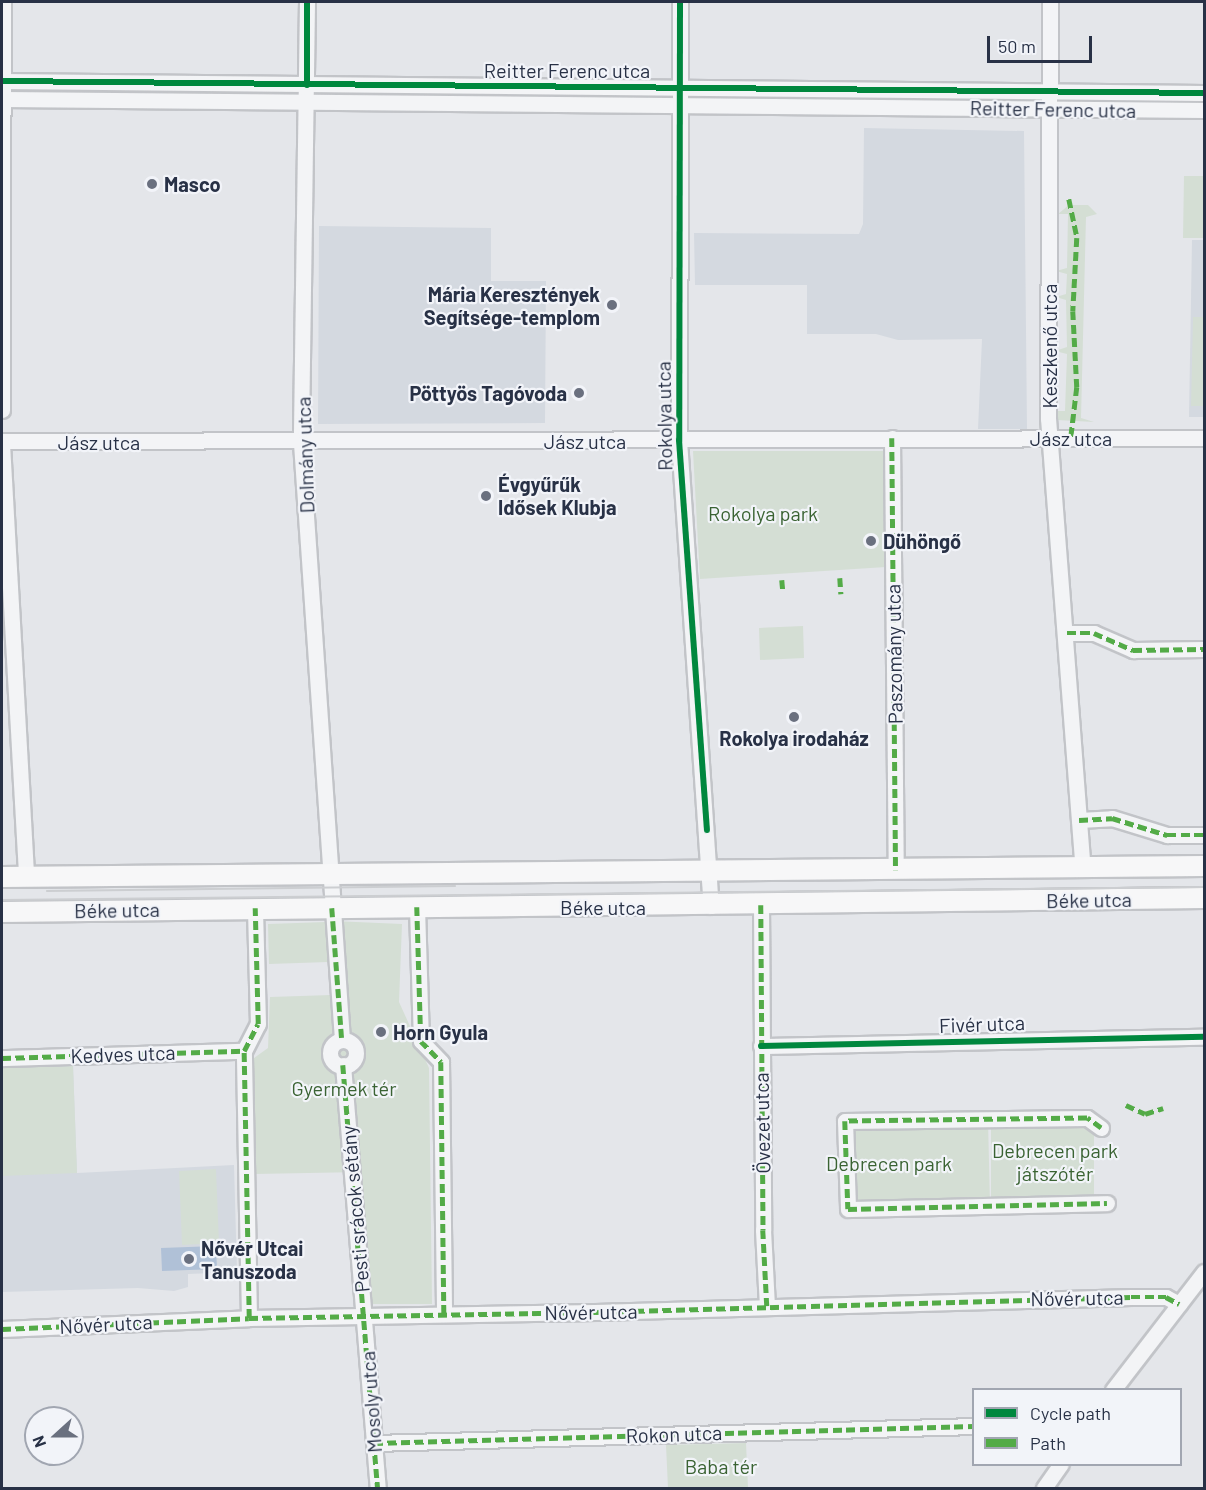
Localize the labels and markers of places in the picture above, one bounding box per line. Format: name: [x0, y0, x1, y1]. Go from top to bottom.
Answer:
place label: Masco: [164, 172, 221, 196]
marker: Masco: [145, 177, 159, 191]
place label: Mária Keresztények Segítsége-templom: [424, 282, 600, 329]
marker: Mária Keresztények Segítsége-templom: [605, 298, 619, 312]
place label: Pöttyös Tagóvoda: [409, 381, 567, 405]
marker: Pöttyös Tagóvoda: [572, 386, 586, 400]
place label: Évgyűrűk Idősek Klubja: [498, 472, 616, 519]
marker: Évgyűrűk Idősek Klubja: [479, 489, 493, 503]
place label: Dühöngő: [883, 529, 961, 553]
marker: Dühöngő: [864, 534, 878, 548]
marker: Rokolya irodaház: [787, 710, 801, 724]
place label: Rokolya irodaház: [719, 726, 869, 750]
place label: Horn Gyula: [393, 1020, 488, 1044]
marker: Horn Gyula: [374, 1025, 388, 1039]
place label: Nővér Utcai Tanuszoda: [201, 1236, 303, 1283]
marker: Nővér Utcai Tanuszoda: [182, 1252, 196, 1266]

